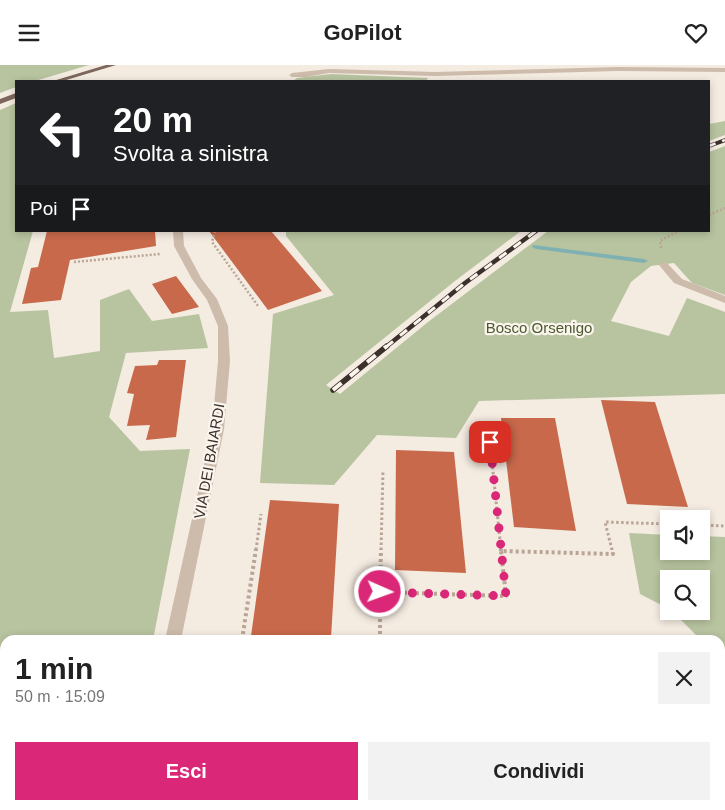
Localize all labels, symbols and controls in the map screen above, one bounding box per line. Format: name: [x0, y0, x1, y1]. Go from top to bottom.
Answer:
icon: menu: [15, 19, 43, 47]
icon: heart: [682, 19, 710, 47]
text: GoPilot: [323, 20, 402, 45]
icon: left: [30, 100, 95, 165]
text: 20 m: [113, 100, 193, 139]
text: Svolta a sinistra: [113, 141, 268, 166]
icon: arrive: [67, 195, 95, 223]
text: Poi: [30, 198, 57, 219]
park label: Bosco Orsenigo: [486, 319, 592, 336]
street label: VIA DEI BAIARDI: [190, 402, 228, 520]
pin: [469, 421, 511, 463]
icon: arrive: [476, 428, 504, 456]
map controls: [660, 510, 710, 620]
button: sound: [660, 510, 710, 560]
position arrow: [353, 565, 405, 617]
button: search: [660, 570, 710, 620]
text: 1 min: [15, 652, 93, 685]
button: close: [658, 652, 710, 704]
text: 50 m · 15:09: [15, 688, 105, 705]
button: Esci: [15, 742, 358, 800]
button: Condividi: [368, 742, 710, 800]

